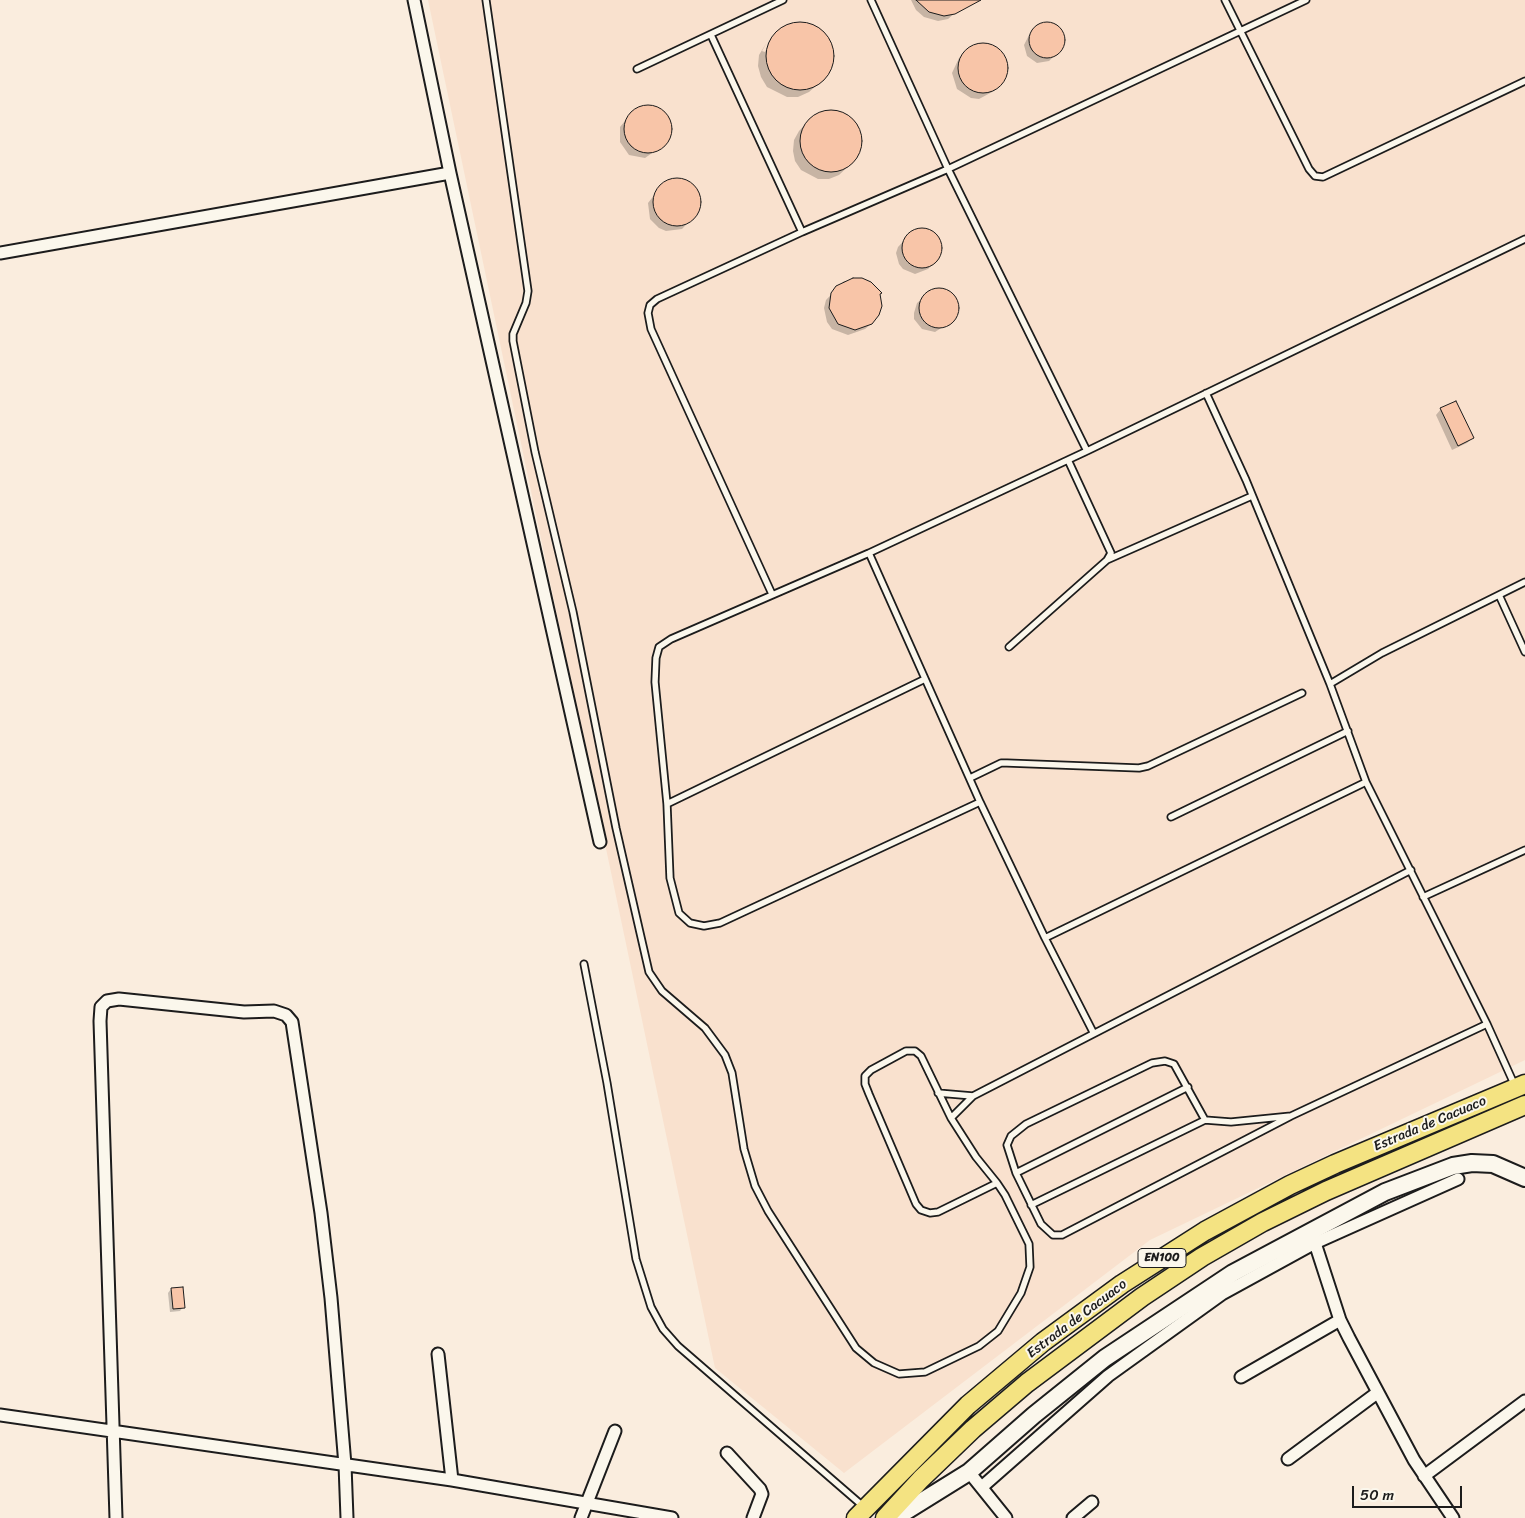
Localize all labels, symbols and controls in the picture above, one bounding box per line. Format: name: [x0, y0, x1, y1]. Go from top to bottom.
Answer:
street label: Estrada de Cacuaco: [1371, 1093, 1489, 1155]
road number: EN100: [1138, 1248, 1186, 1268]
street label: Estrada de Cacuaco: [1024, 1276, 1130, 1362]
scale bar: [1355, 1476, 1465, 1508]
text: 50 m: [1360, 1482, 1394, 1508]

